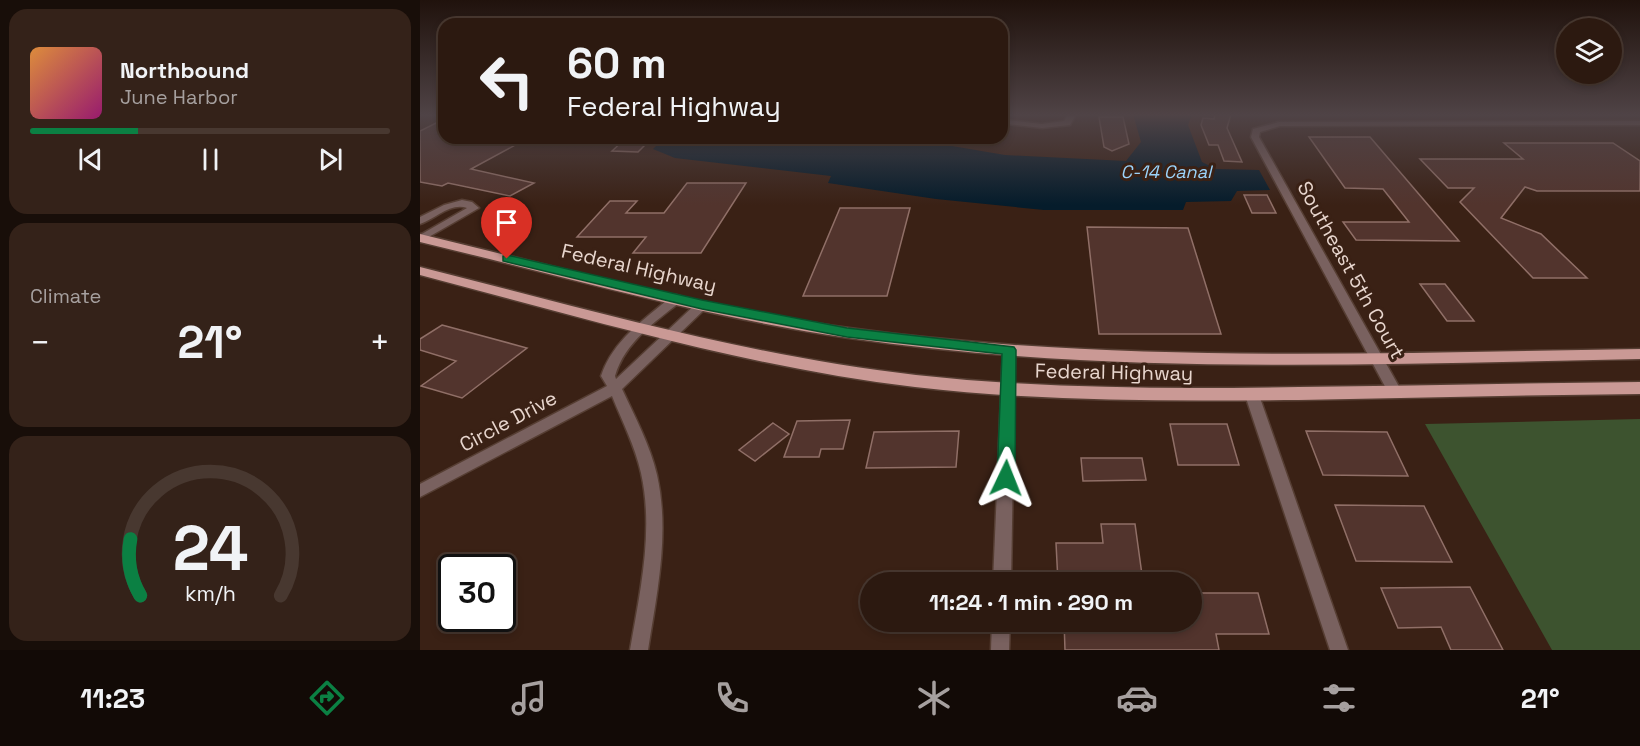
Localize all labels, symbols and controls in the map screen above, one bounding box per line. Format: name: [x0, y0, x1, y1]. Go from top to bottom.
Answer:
map controls: [1556, 18, 1622, 84]
button: layers: [1556, 18, 1622, 84]
text: 60 m: [567, 37, 667, 90]
icon: left: [468, 42, 546, 120]
text: Northbound: [120, 56, 249, 84]
text: June Harbor: [120, 84, 238, 110]
text: Federal Highway: [567, 89, 781, 124]
icon: previous: [74, 143, 107, 176]
icon: pause: [194, 143, 227, 176]
icon: next: [314, 143, 347, 176]
water label: C-14 Canal: [1121, 160, 1214, 183]
street label: Southeast 5th Court: [1291, 177, 1411, 363]
pin: [481, 197, 532, 259]
icon: arrive: [490, 206, 523, 239]
street label: Federal Highway: [559, 238, 719, 298]
text: Climate: [30, 283, 101, 309]
text: 21°: [178, 314, 242, 371]
text: −: [30, 322, 50, 364]
text: +: [370, 322, 390, 364]
street label: Federal Highway: [1035, 358, 1193, 386]
street label: Circle Drive: [455, 384, 561, 458]
position arrow: [974, 446, 1038, 510]
text: 24: [172, 509, 248, 588]
speed limit sign: 30: [438, 554, 516, 632]
text: km/h: [184, 580, 236, 607]
text: 11:24 · 1 min · 290 m: [929, 588, 1133, 616]
icon: directions: [306, 677, 348, 719]
icon: music: [508, 677, 550, 719]
icon: phone: [711, 677, 753, 719]
icon: climate: [913, 677, 955, 719]
icon: car: [1116, 677, 1158, 719]
icon: filters: [1318, 677, 1360, 719]
text: 11:23: [80, 681, 145, 716]
text: 21°: [1521, 681, 1560, 716]

